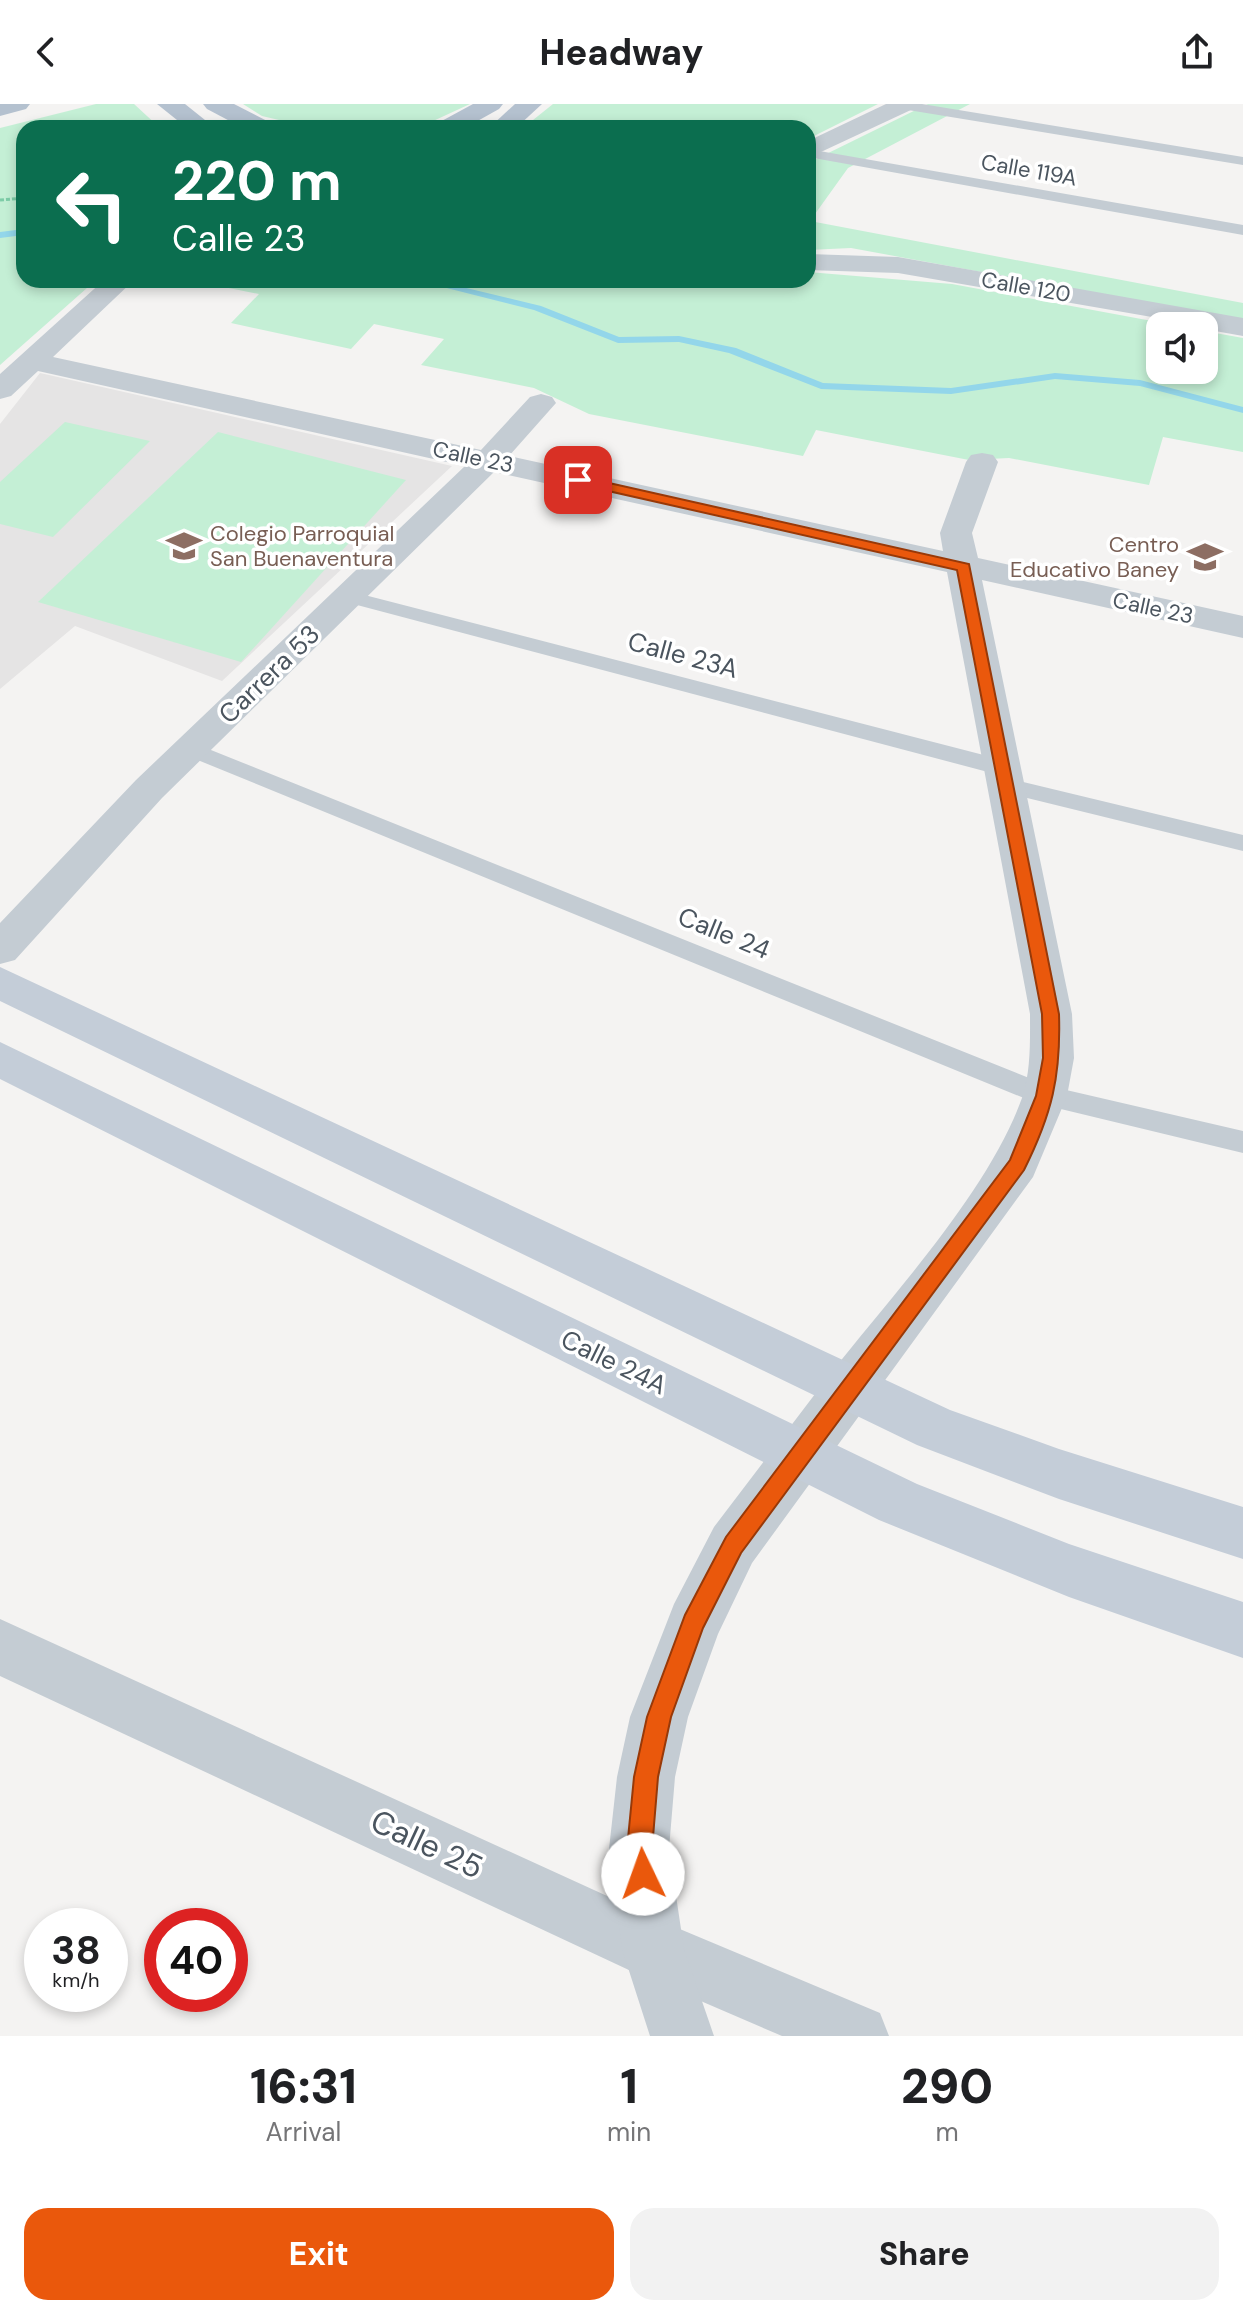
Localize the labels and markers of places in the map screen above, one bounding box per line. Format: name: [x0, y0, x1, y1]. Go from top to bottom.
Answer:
pin: [544, 446, 612, 514]
place label: Colegio Parroquial San Buenaventura: [210, 519, 394, 573]
school or university icon: Colegio Parroquial San Buenaventura: [165, 527, 203, 565]
place label: Centro Educativo Baney: [1010, 530, 1179, 584]
school or university icon: Centro Educativo Baney: [1186, 538, 1224, 576]

